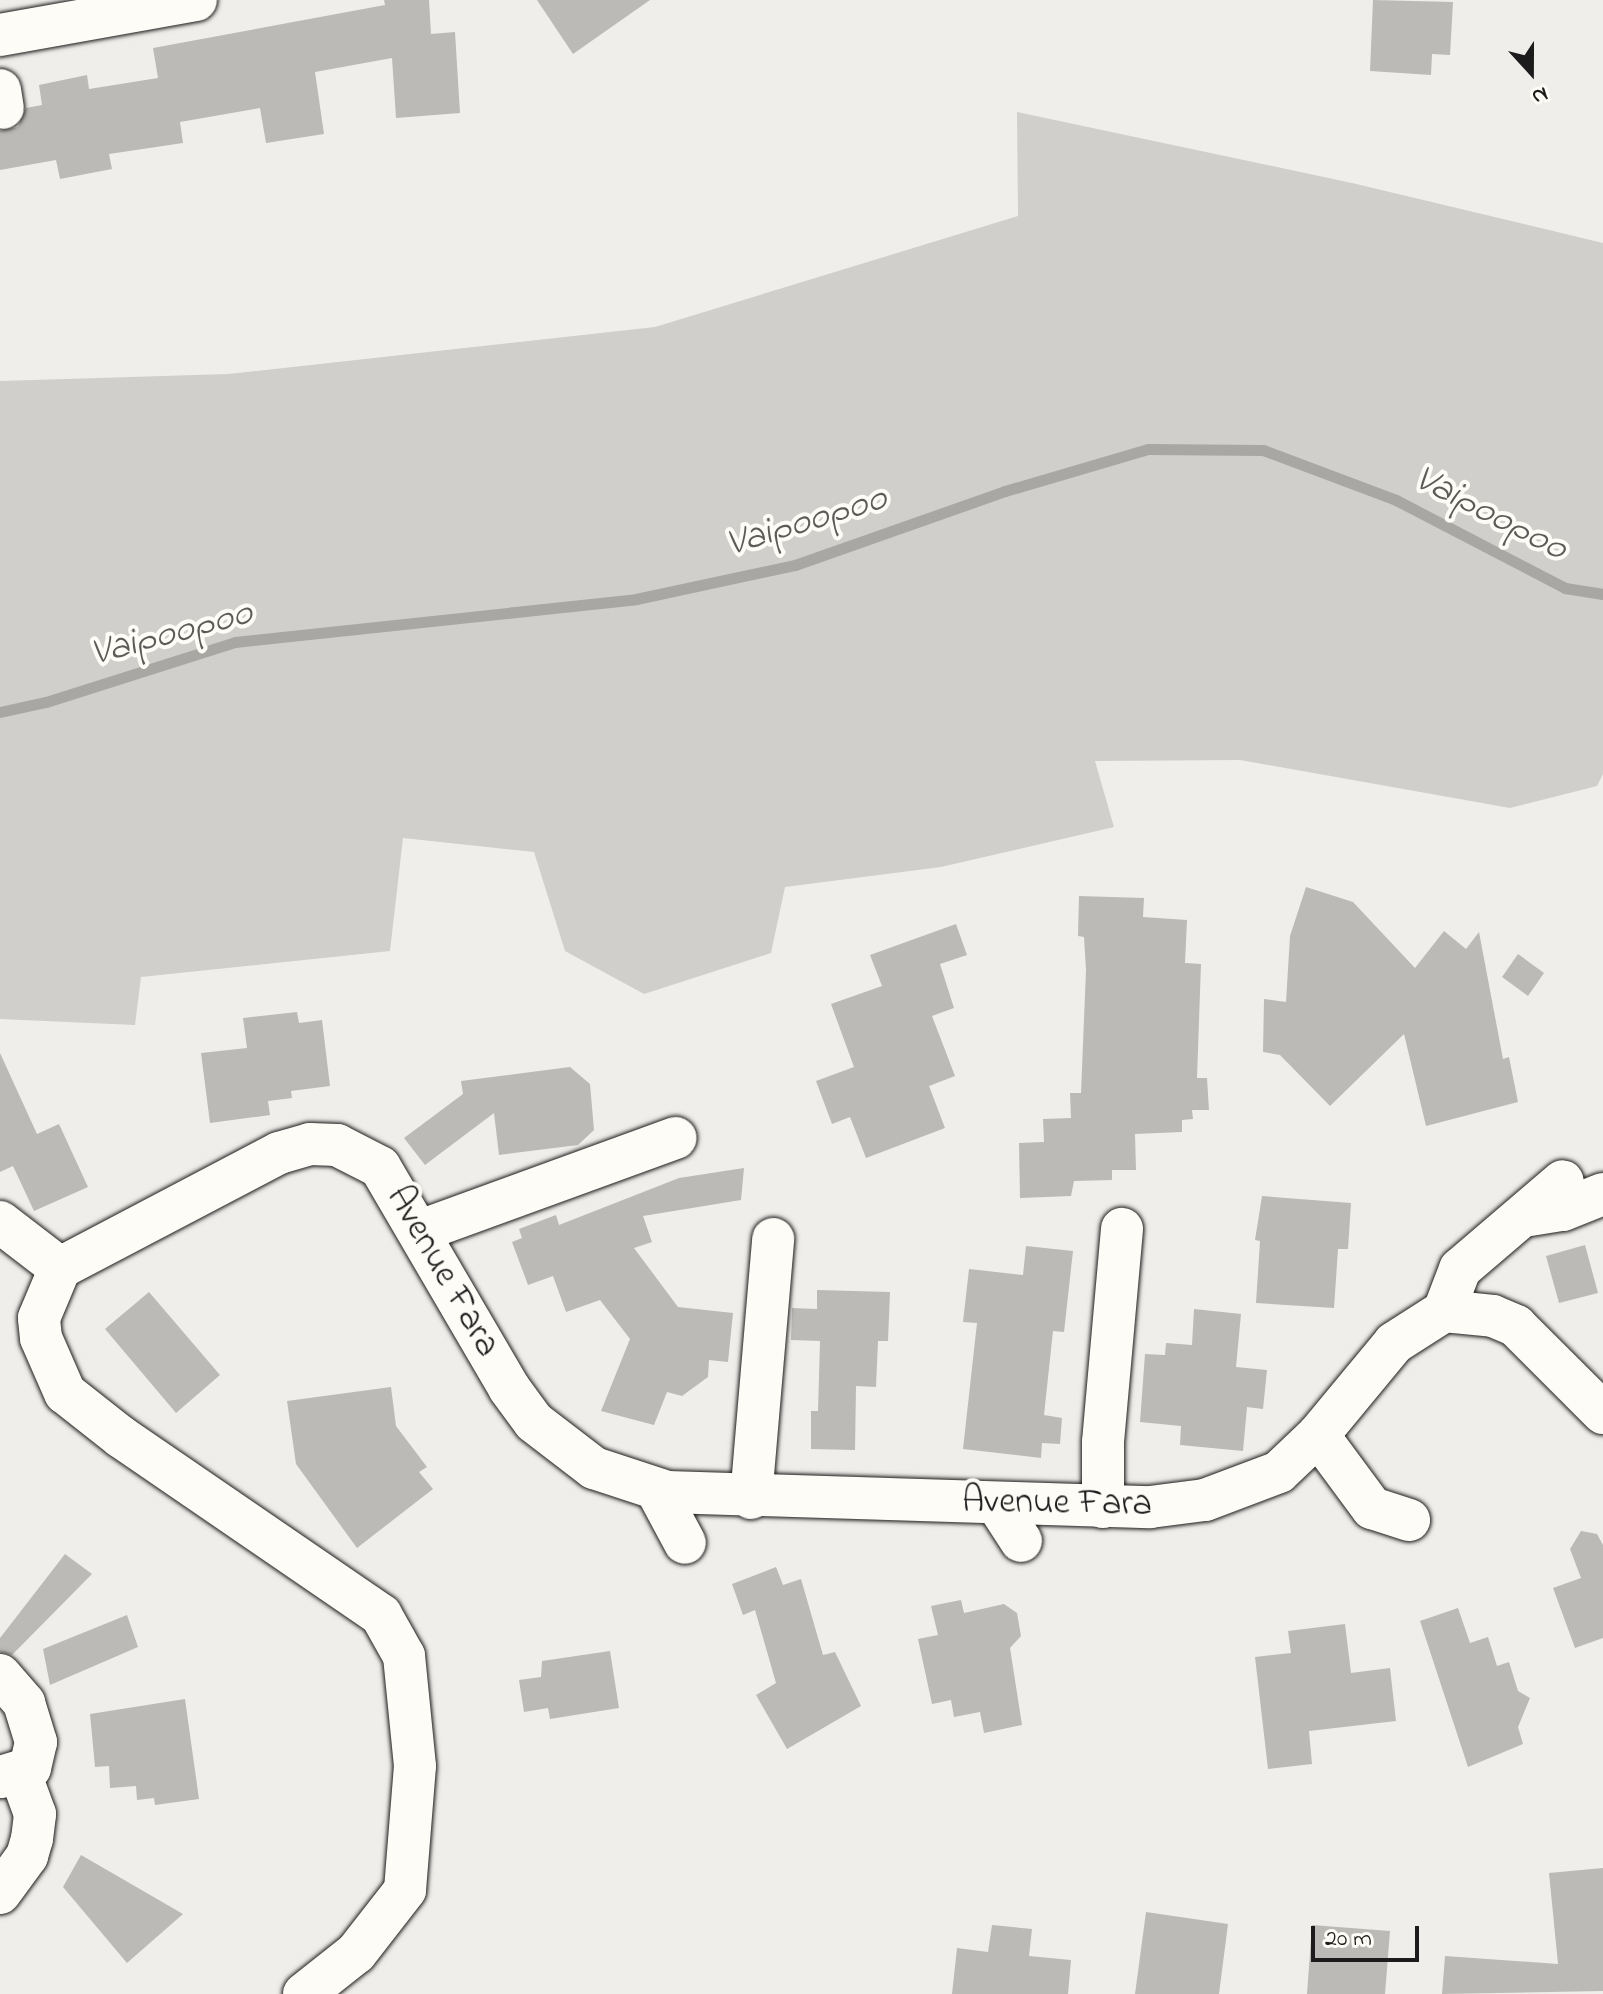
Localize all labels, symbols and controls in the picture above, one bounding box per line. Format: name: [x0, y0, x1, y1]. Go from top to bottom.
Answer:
north arrow: [1491, 32, 1571, 112]
text: N: [1527, 77, 1552, 112]
water label: Vaipoopoo: [1406, 457, 1574, 573]
water label: Vaipoopoo: [721, 477, 893, 569]
water label: Vaipoopoo: [86, 592, 258, 678]
street label: Avenue Fara: [376, 1179, 508, 1365]
street label: Avenue Fara: [962, 1481, 1152, 1527]
scale bar: [1315, 1910, 1423, 1960]
text: 20 m: [1325, 1922, 1372, 1957]

